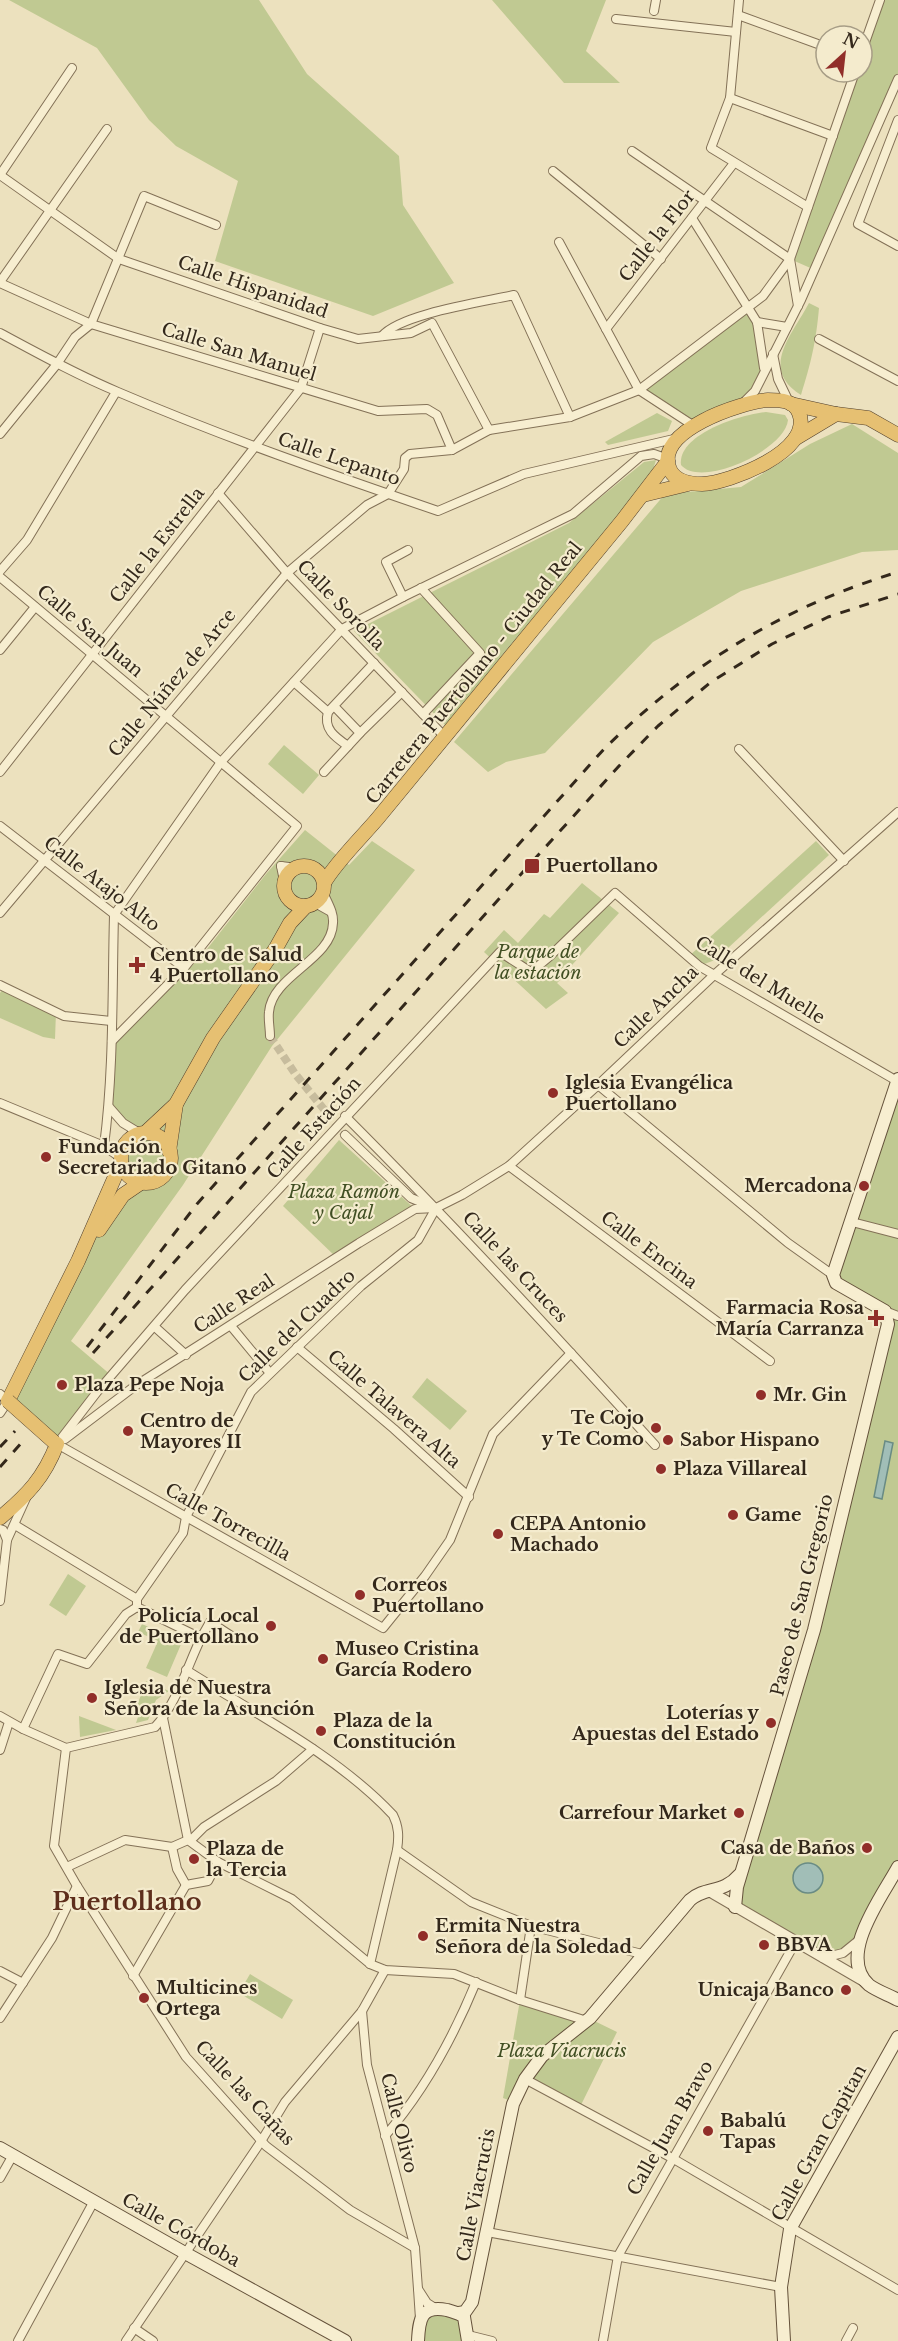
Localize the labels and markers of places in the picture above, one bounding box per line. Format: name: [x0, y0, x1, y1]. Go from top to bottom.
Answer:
place label: Puertollano: [546, 855, 658, 877]
marker: Puertollano: [523, 857, 541, 875]
place label: Centro de Salud 4 Puertollano: [150, 944, 303, 987]
marker: Centro de Salud 4 Puertollano: [128, 956, 146, 974]
place label: Iglesia Evangélica Puertollano: [565, 1072, 734, 1115]
marker: Iglesia Evangélica Puertollano: [546, 1086, 560, 1100]
place label: Fundación Secretariado Gitano: [58, 1136, 247, 1179]
marker: Fundación Secretariado Gitano: [39, 1150, 53, 1164]
place label: Mercadona: [744, 1175, 853, 1197]
marker: Mercadona: [857, 1179, 871, 1193]
place label: Farmacia Rosa María Carranza: [715, 1297, 865, 1340]
marker: Farmacia Rosa María Carranza: [869, 1311, 883, 1325]
place label: Plaza Pepe Noja: [74, 1374, 225, 1396]
marker: Plaza Pepe Noja: [55, 1378, 69, 1392]
place label: Mr. Gin: [773, 1384, 847, 1406]
marker: Mr. Gin: [754, 1388, 768, 1402]
place label: Te Cojo y Te Como: [541, 1407, 644, 1450]
place label: Centro de Mayores II: [140, 1410, 242, 1453]
marker: Te Cojo y Te Como: [649, 1421, 663, 1435]
marker: Centro de Mayores II: [121, 1424, 135, 1438]
place label: Sabor Hispano: [680, 1429, 820, 1451]
marker: Sabor Hispano: [661, 1433, 675, 1447]
place label: Plaza Villareal: [673, 1458, 808, 1480]
marker: Plaza Villareal: [654, 1462, 668, 1476]
place label: Game: [745, 1504, 802, 1526]
marker: Game: [726, 1508, 740, 1522]
place label: CEPA Antonio Machado: [510, 1513, 646, 1556]
marker: CEPA Antonio Machado: [491, 1527, 505, 1541]
place label: Correos Puertollano: [372, 1574, 484, 1617]
marker: Correos Puertollano: [353, 1588, 367, 1602]
place label: Policía Local de Puertollano: [119, 1605, 260, 1648]
marker: Policía Local de Puertollano: [264, 1619, 278, 1633]
place label: Museo Cristina García Rodero: [335, 1638, 480, 1681]
marker: Museo Cristina García Rodero: [316, 1652, 330, 1666]
place label: Iglesia de Nuestra Señora de la Asunción: [104, 1677, 315, 1720]
marker: Iglesia de Nuestra Señora de la Asunción: [85, 1691, 99, 1705]
place label: Loterías y Apuestas del Estado: [571, 1702, 759, 1745]
place label: Plaza de la Constitución: [333, 1710, 456, 1753]
marker: Loterías y Apuestas del Estado: [764, 1716, 778, 1730]
marker: Plaza de la Constitución: [314, 1724, 328, 1738]
place label: Carrefour Market: [559, 1802, 727, 1824]
marker: Carrefour Market: [732, 1806, 746, 1820]
place label: Casa de Baños: [721, 1837, 855, 1859]
place label: Plaza de la Tercia: [206, 1838, 287, 1881]
marker: Casa de Baños: [860, 1841, 874, 1855]
marker: Plaza de la Tercia: [187, 1852, 201, 1866]
place label: Ermita Nuestra Señora de la Soledad: [435, 1915, 632, 1958]
marker: Ermita Nuestra Señora de la Soledad: [416, 1929, 430, 1943]
place label: BBVA: [776, 1934, 833, 1956]
marker: BBVA: [757, 1938, 771, 1952]
place label: Multicines Ortega: [156, 1977, 257, 2020]
place label: Unicaja Banco: [698, 1979, 834, 2001]
marker: Unicaja Banco: [839, 1983, 853, 1997]
marker: Multicines Ortega: [137, 1991, 151, 2005]
place label: Babalú Tapas: [720, 2110, 787, 2153]
marker: Babalú Tapas: [701, 2124, 715, 2138]

